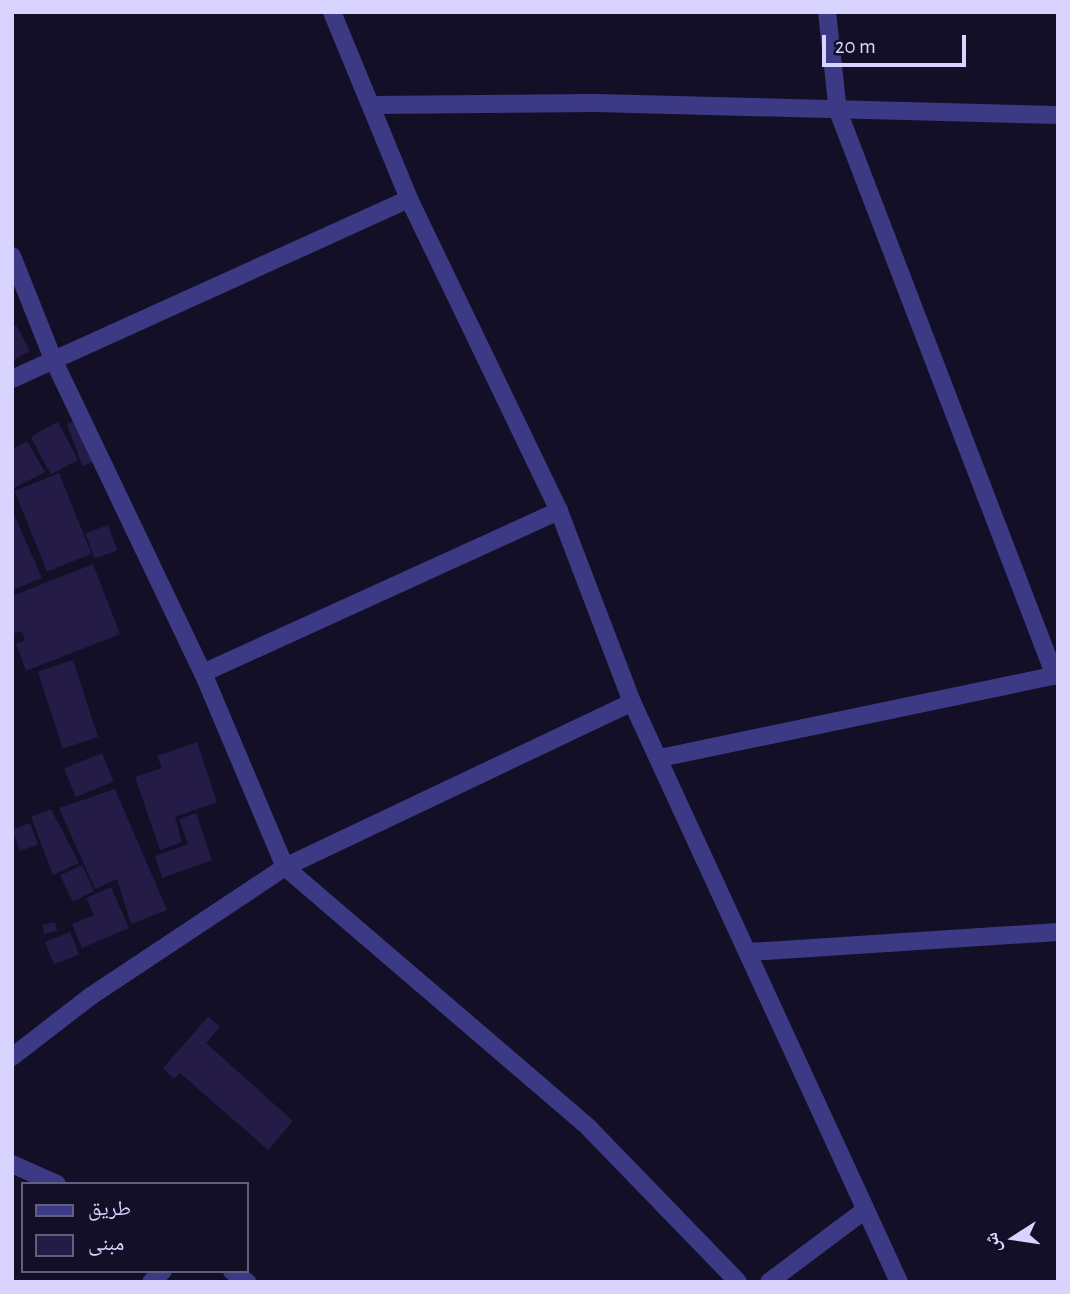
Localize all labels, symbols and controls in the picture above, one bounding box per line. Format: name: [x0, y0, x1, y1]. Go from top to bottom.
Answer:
scale bar: [825, 21, 968, 65]
text: 20 m: [835, 36, 876, 57]
legend: [21, 1182, 248, 1273]
text: طريق: [88, 1198, 131, 1219]
north arrow: [979, 1203, 1049, 1273]
text: ش: [982, 1231, 1004, 1254]
text: مبنى: [88, 1233, 124, 1254]

